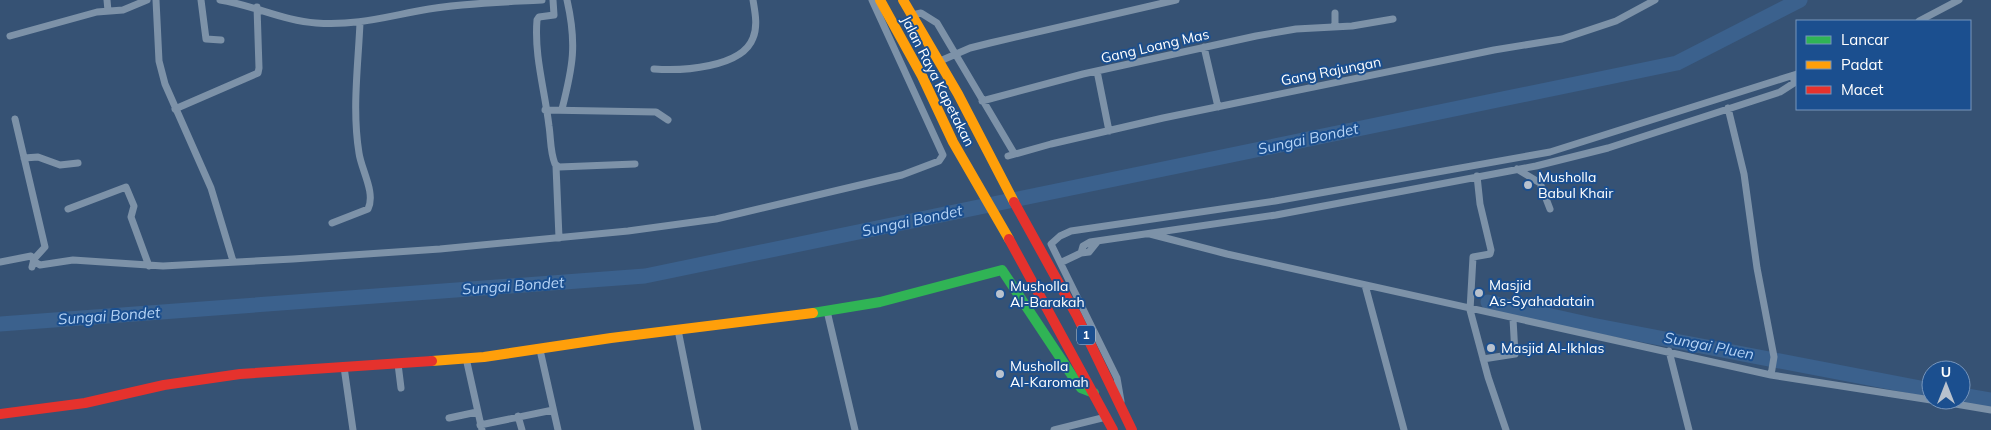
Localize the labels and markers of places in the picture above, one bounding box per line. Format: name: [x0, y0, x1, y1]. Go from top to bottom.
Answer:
place label: Musholla Babul Khair: [1538, 168, 1614, 202]
marker: Musholla Babul Khair: [1522, 179, 1534, 191]
place label: Masjid As-Syahadatain: [1489, 276, 1594, 310]
place label: Musholla Al-Barakah: [1010, 277, 1085, 311]
marker: Masjid As-Syahadatain: [1473, 287, 1485, 299]
marker: Musholla Al-Barakah: [994, 288, 1006, 300]
place label: Masjid Al-Ikhlas: [1501, 339, 1604, 357]
marker: Masjid Al-Ikhlas: [1485, 342, 1497, 354]
place label: Musholla Al-Karomah: [1010, 357, 1089, 391]
marker: Musholla Al-Karomah: [994, 368, 1006, 380]

